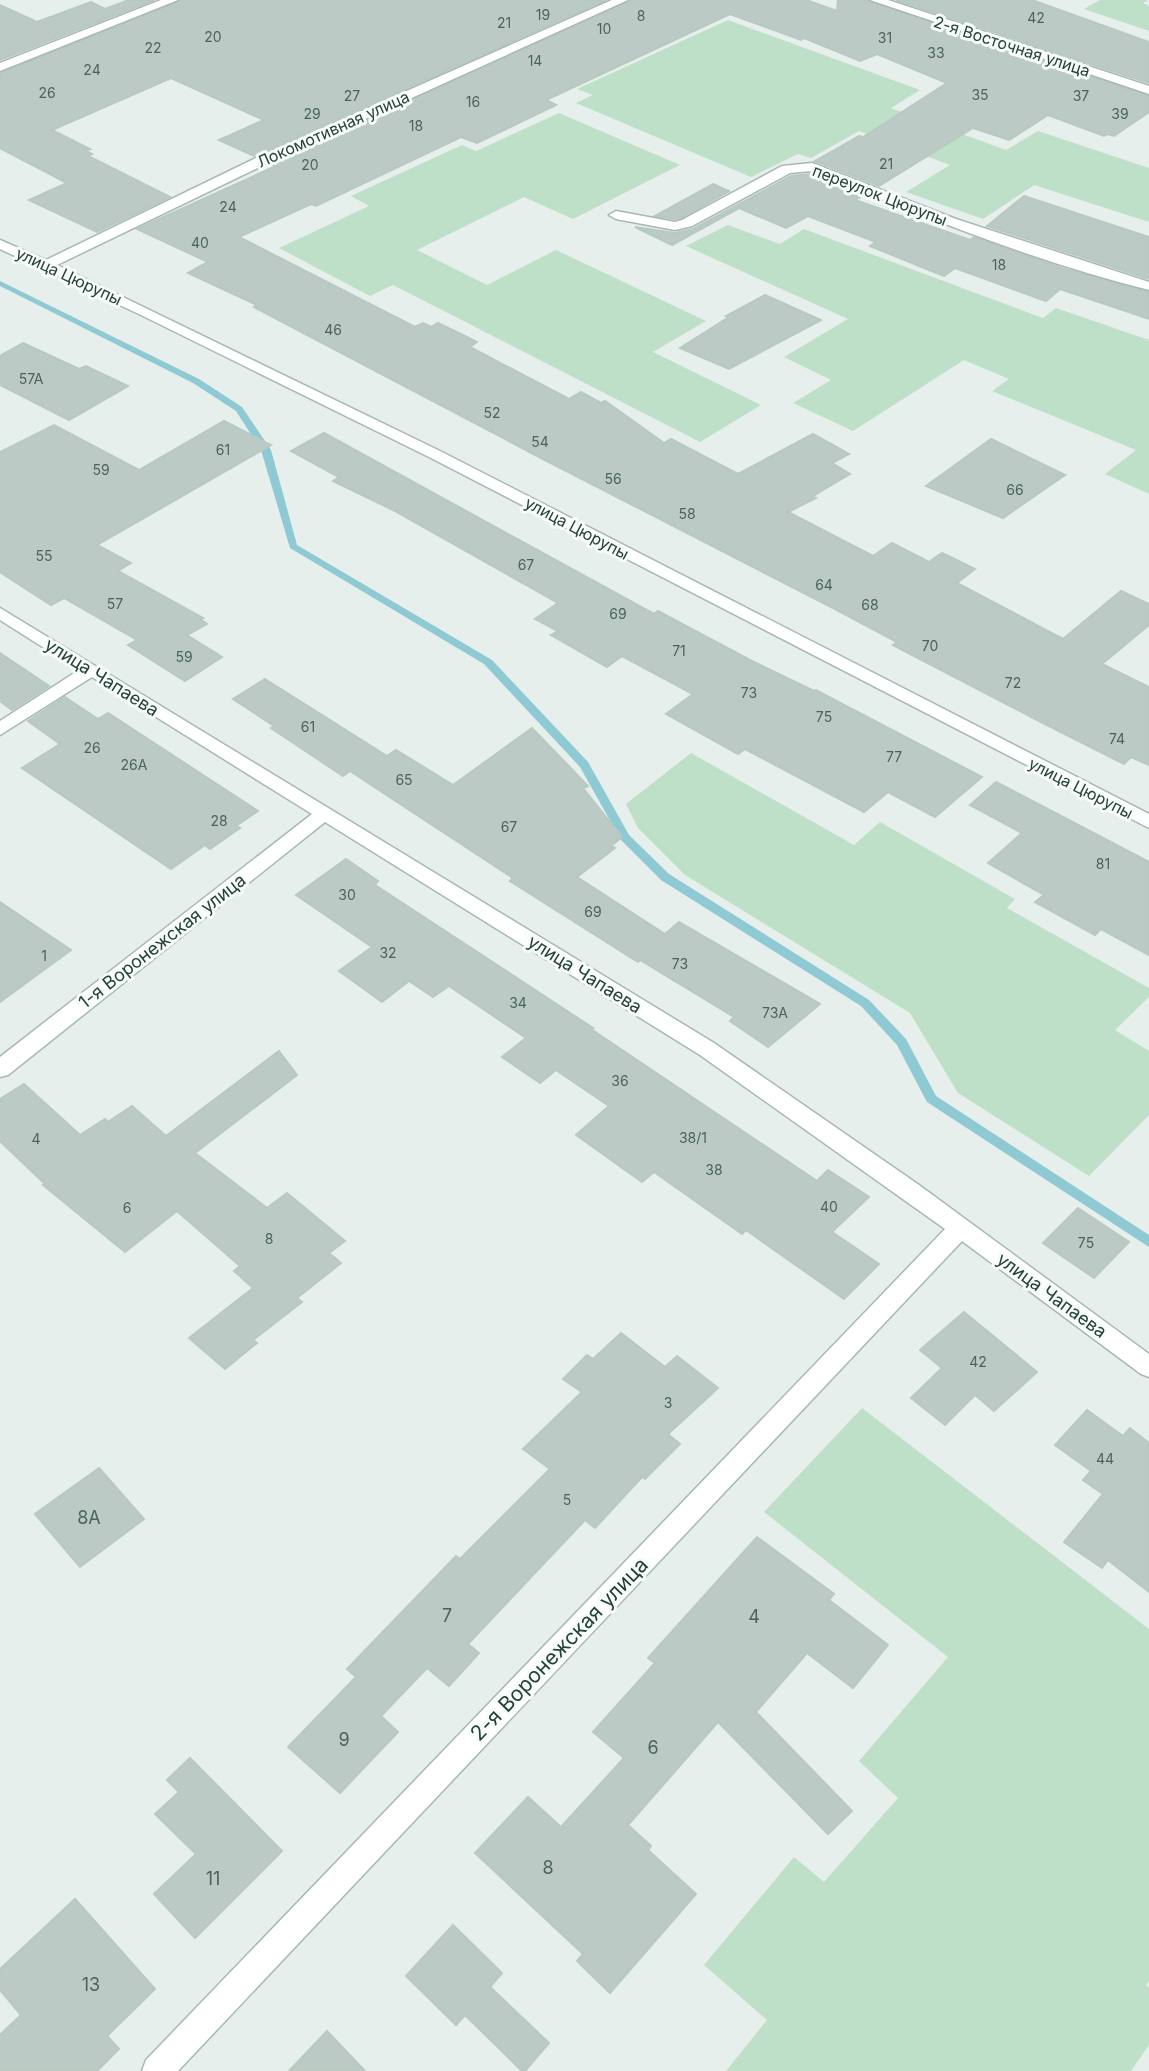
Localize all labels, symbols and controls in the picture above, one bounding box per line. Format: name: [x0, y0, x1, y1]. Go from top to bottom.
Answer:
house number: 19: [536, 6, 550, 23]
house number: 8: [637, 7, 645, 24]
house number: 42: [1027, 9, 1045, 26]
street label: 2-я Восточная улица: [931, 11, 1093, 81]
house number: 21: [497, 14, 511, 31]
house number: 10: [597, 20, 611, 37]
house number: 20: [204, 28, 222, 45]
house number: 31: [878, 29, 892, 46]
house number: 22: [144, 39, 162, 56]
house number: 33: [927, 44, 945, 61]
house number: 14: [528, 52, 542, 69]
house number: 24: [83, 61, 101, 78]
house number: 26: [38, 84, 56, 101]
street label: Локомотивная улица: [254, 86, 412, 172]
house number: 35: [971, 86, 989, 103]
house number: 27: [344, 87, 360, 104]
house number: 37: [1073, 87, 1089, 104]
house number: 16: [466, 93, 480, 110]
house number: 29: [303, 105, 321, 122]
house number: 39: [1111, 105, 1129, 122]
house number: 18: [409, 117, 423, 134]
house number: 21: [879, 155, 893, 172]
house number: 20: [301, 156, 319, 173]
street label: переулок Цюрупы: [810, 160, 950, 230]
house number: 24: [219, 198, 237, 215]
house number: 40: [191, 234, 209, 251]
street label: улица Цюрупы: [13, 243, 125, 309]
house number: 18: [992, 256, 1006, 273]
house number: 46: [324, 321, 342, 338]
house number: 57А: [19, 370, 44, 387]
house number: 52: [483, 404, 501, 421]
house number: 54: [531, 433, 549, 450]
house number: 61: [216, 441, 230, 458]
house number: 59: [92, 461, 110, 478]
house number: 56: [604, 470, 622, 487]
house number: 66: [1006, 481, 1024, 498]
street label: улица Цюрупы: [522, 492, 632, 564]
house number: 58: [678, 505, 696, 522]
house number: 55: [35, 547, 53, 564]
house number: 67: [518, 556, 534, 573]
house number: 64: [815, 576, 833, 593]
house number: 57: [107, 595, 123, 612]
house number: 68: [861, 596, 879, 613]
house number: 69: [609, 605, 627, 622]
street label: улица Чапаева: [41, 634, 163, 720]
house number: 70: [922, 637, 938, 654]
house number: 71: [672, 642, 686, 659]
house number: 59: [175, 648, 193, 665]
house number: 72: [1005, 674, 1021, 691]
house number: 73: [741, 684, 757, 701]
house number: 75: [816, 708, 832, 725]
house number: 61: [301, 718, 315, 735]
house number: 74: [1109, 730, 1125, 747]
house number: 26: [83, 739, 101, 756]
house number: 77: [886, 748, 902, 765]
street label: улица Цюрупы: [1025, 753, 1137, 823]
house number: 26А: [121, 756, 148, 773]
house number: 65: [395, 771, 413, 788]
house number: 28: [210, 812, 228, 829]
house number: 67: [501, 818, 517, 835]
house number: 81: [1096, 855, 1110, 872]
street label: 1-я Воронежская улица: [74, 869, 250, 1013]
house number: 30: [338, 886, 356, 903]
house number: 69: [584, 903, 602, 920]
street label: улица Чапаева: [524, 931, 646, 1017]
house number: 32: [379, 944, 397, 961]
house number: 1: [41, 947, 47, 964]
house number: 73: [672, 955, 688, 972]
house number: 34: [509, 994, 527, 1011]
house number: 73А: [762, 1004, 788, 1021]
house number: 36: [611, 1072, 629, 1089]
house number: 38/1: [679, 1129, 707, 1146]
house number: 4: [31, 1130, 41, 1147]
house number: 38: [705, 1161, 723, 1178]
house number: 40: [820, 1198, 838, 1215]
house number: 6: [123, 1199, 131, 1216]
house number: 8: [265, 1230, 273, 1247]
house number: 75: [1078, 1234, 1094, 1251]
street label: улица Чапаева: [993, 1248, 1111, 1342]
house number: 42: [969, 1353, 987, 1370]
house number: 3: [664, 1394, 672, 1411]
house number: 44: [1096, 1450, 1114, 1467]
house number: 5: [563, 1491, 571, 1508]
house number: 8А: [77, 1507, 101, 1528]
street label: 2-я Воронежская улица: [465, 1552, 653, 1746]
house number: 7: [442, 1605, 452, 1626]
house number: 4: [748, 1606, 760, 1627]
house number: 9: [338, 1729, 350, 1750]
house number: 6: [647, 1737, 659, 1758]
house number: 8: [542, 1857, 554, 1878]
house number: 11: [206, 1868, 220, 1889]
house number: 13: [82, 1974, 100, 1995]

